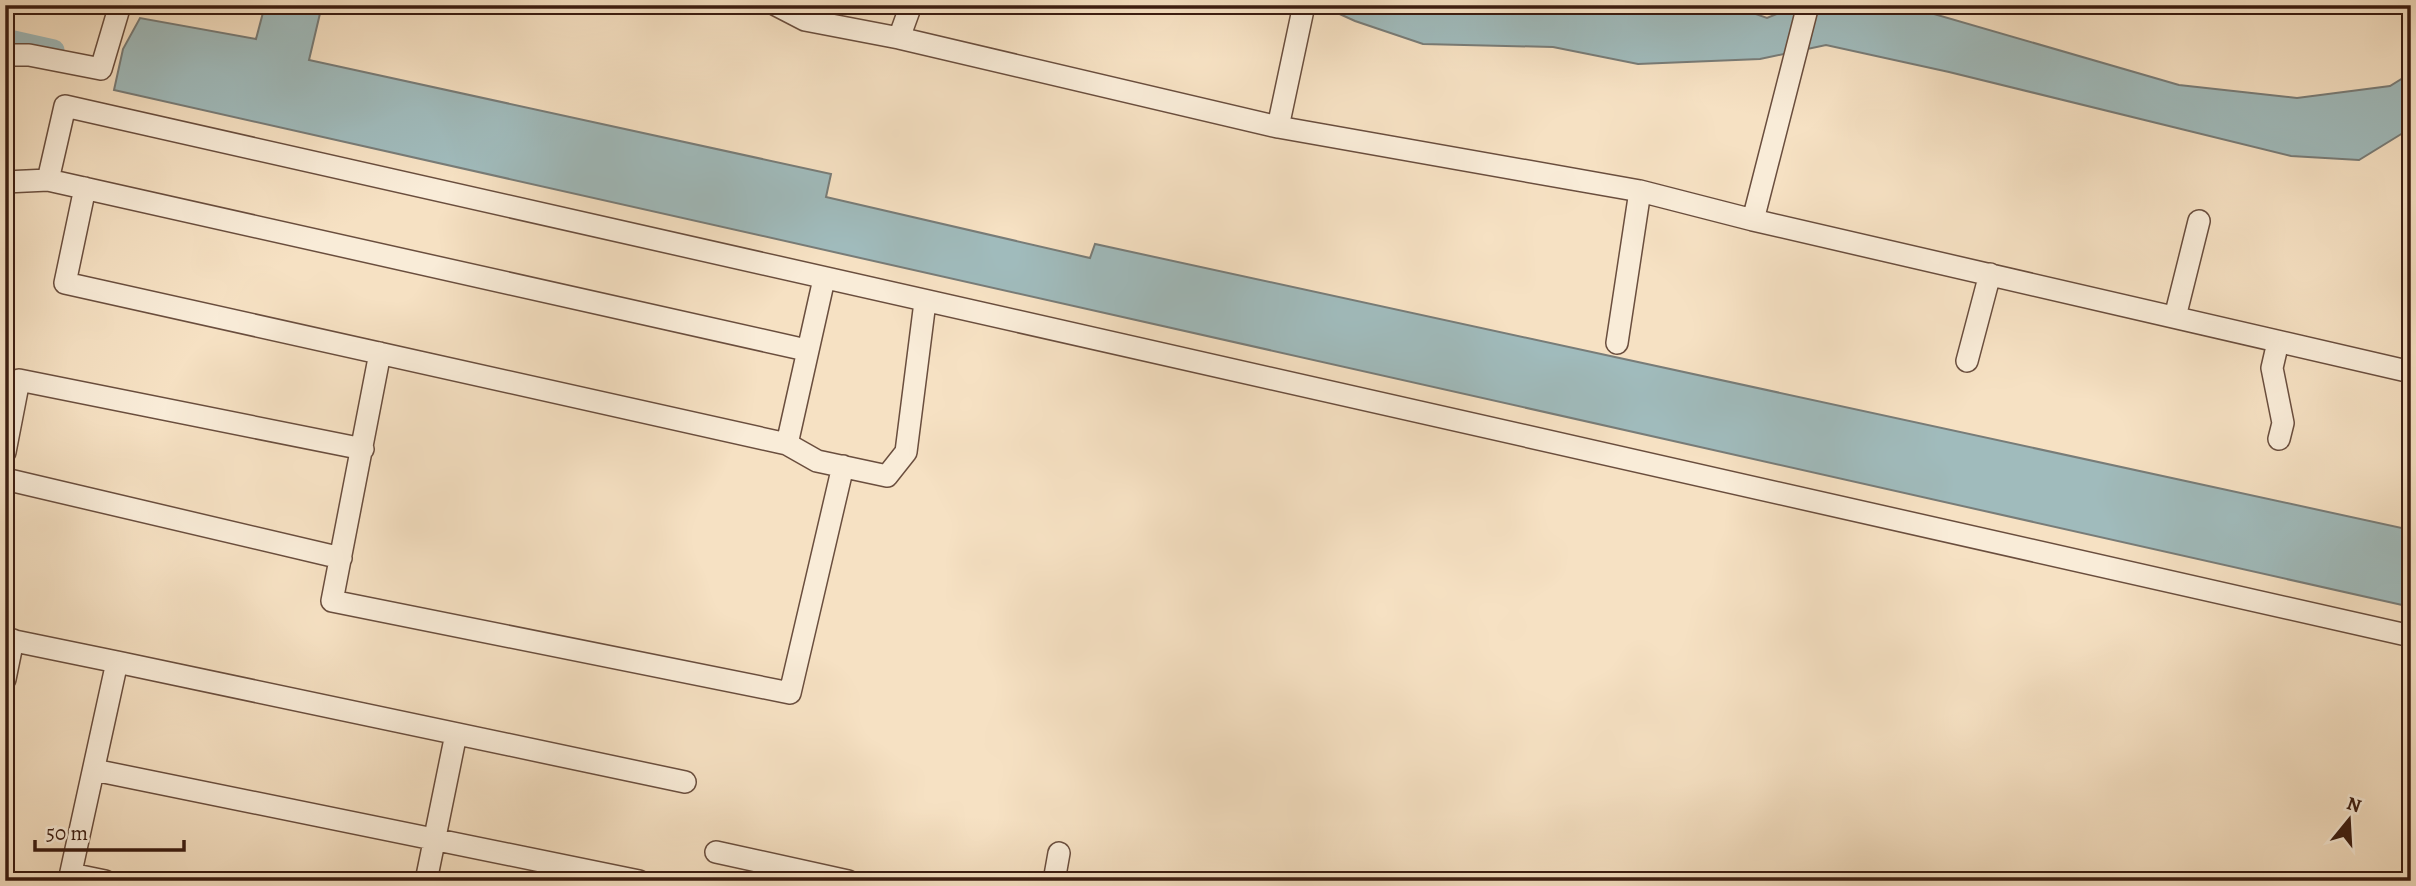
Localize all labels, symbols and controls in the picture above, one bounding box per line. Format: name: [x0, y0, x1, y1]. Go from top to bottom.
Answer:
north arrow: [2314, 784, 2384, 854]
text: N: [2343, 790, 2365, 819]
scale bar: [35, 809, 184, 853]
text: 50 m: [46, 819, 88, 847]

